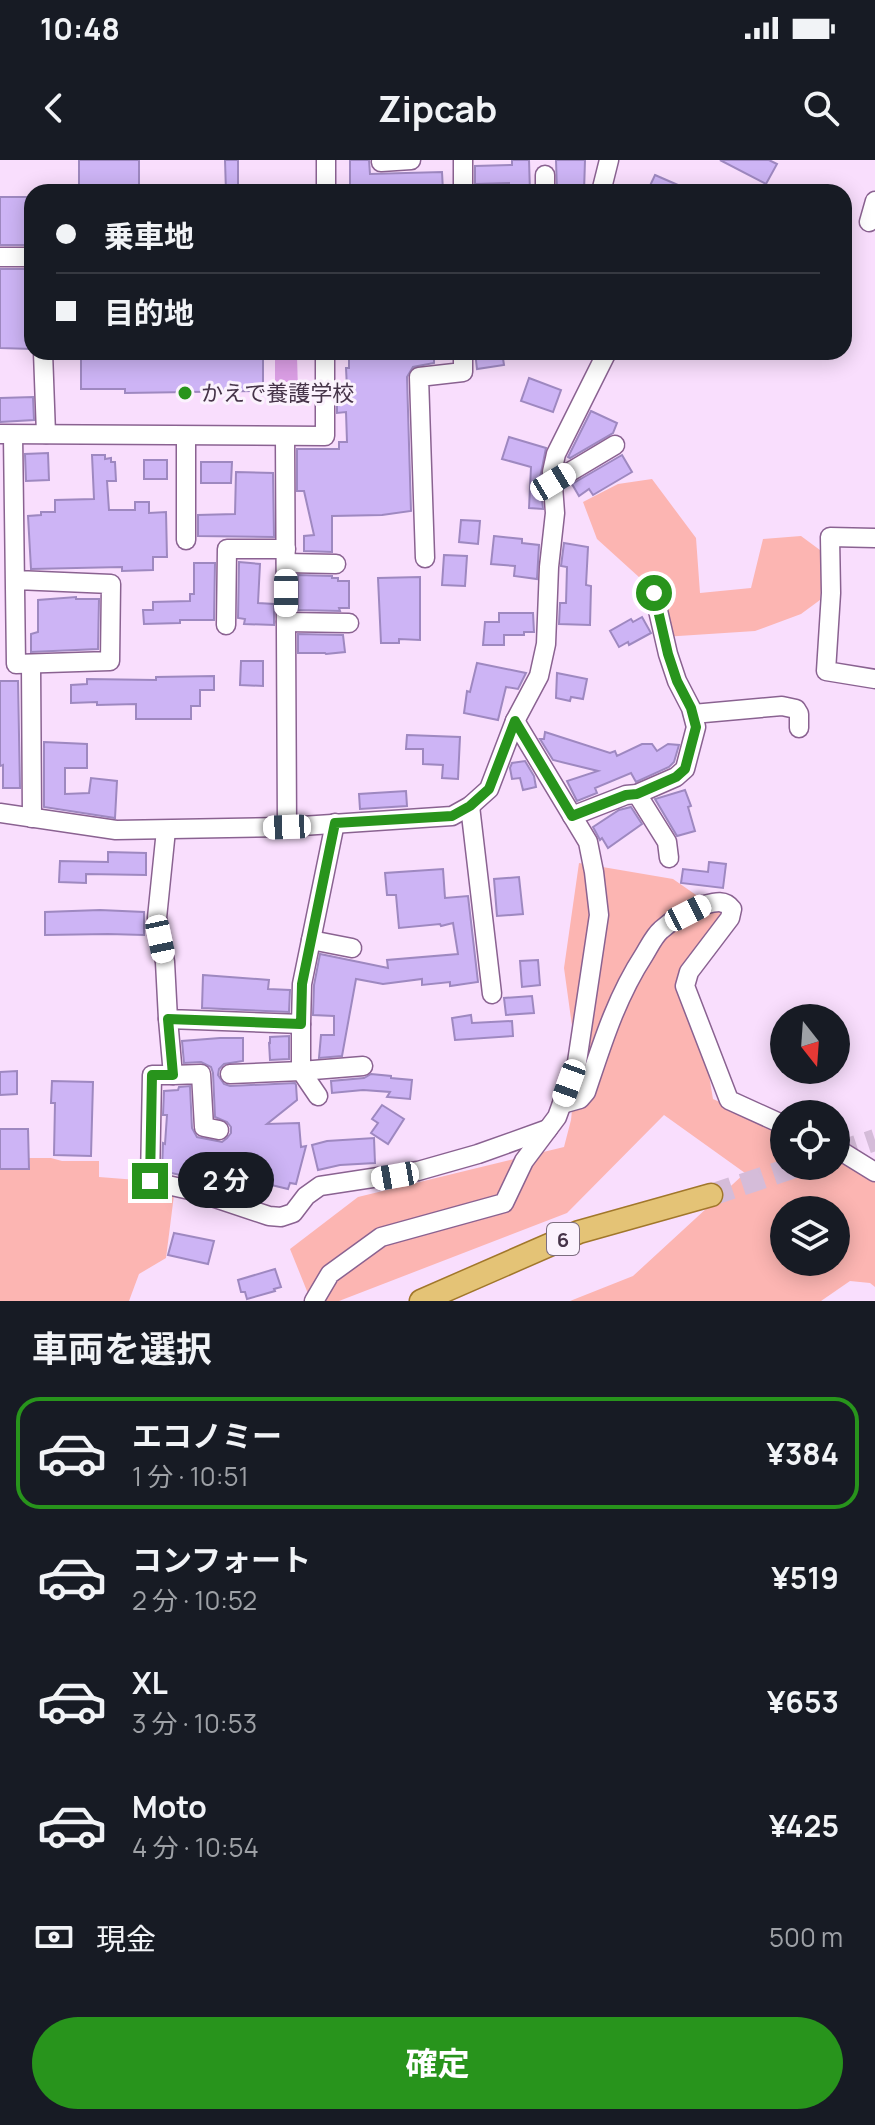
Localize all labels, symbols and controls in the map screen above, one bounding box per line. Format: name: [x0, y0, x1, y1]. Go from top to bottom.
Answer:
text: 10:48: [40, 8, 120, 49]
text: Zipcab: [378, 84, 497, 133]
icon: back: [32, 86, 76, 130]
icon: search: [799, 86, 843, 130]
text: 乗車地: [104, 215, 194, 256]
text: 目的地: [104, 292, 194, 333]
place label: かえで養護学校: [201, 378, 354, 408]
marker: かえで養護学校: [176, 384, 194, 402]
car: [526, 459, 580, 505]
car: [274, 569, 298, 617]
route start: [636, 575, 672, 611]
car: [263, 814, 311, 840]
car: [661, 891, 715, 935]
car: [143, 913, 177, 965]
north arrow: [770, 1004, 850, 1084]
map controls: [770, 1004, 850, 1276]
car: [550, 1056, 588, 1110]
button: locate: [770, 1100, 850, 1180]
callout: 2 分: [178, 1153, 274, 1209]
car: [369, 1160, 421, 1192]
text: 2 分: [203, 1162, 249, 1198]
route end: [132, 1163, 168, 1199]
button: layers: [770, 1196, 850, 1276]
road number: 6: [547, 1223, 579, 1255]
text: 車両を選択: [32, 1324, 212, 1373]
text: エコノミー: [132, 1415, 282, 1456]
icon: car: [36, 1417, 108, 1489]
text: ¥384: [767, 1433, 839, 1474]
text: 1 分 · 10:51: [132, 1458, 249, 1494]
text: コンフォート: [132, 1539, 311, 1580]
icon: car: [36, 1541, 108, 1613]
text: ¥519: [771, 1557, 839, 1598]
text: 2 分 · 10:52: [132, 1582, 257, 1618]
text: XL: [132, 1662, 168, 1703]
icon: car: [36, 1665, 108, 1737]
text: ¥653: [767, 1681, 839, 1722]
text: 3 分 · 10:53: [132, 1705, 257, 1741]
text: Moto: [132, 1786, 207, 1827]
icon: car: [36, 1789, 108, 1861]
text: ¥425: [769, 1805, 839, 1846]
text: 4 分 · 10:54: [132, 1829, 259, 1865]
icon: cash: [32, 1915, 76, 1959]
text: 現金: [96, 1918, 156, 1959]
text: 500 m: [769, 1919, 843, 1955]
button: 確定: [32, 2017, 843, 2109]

